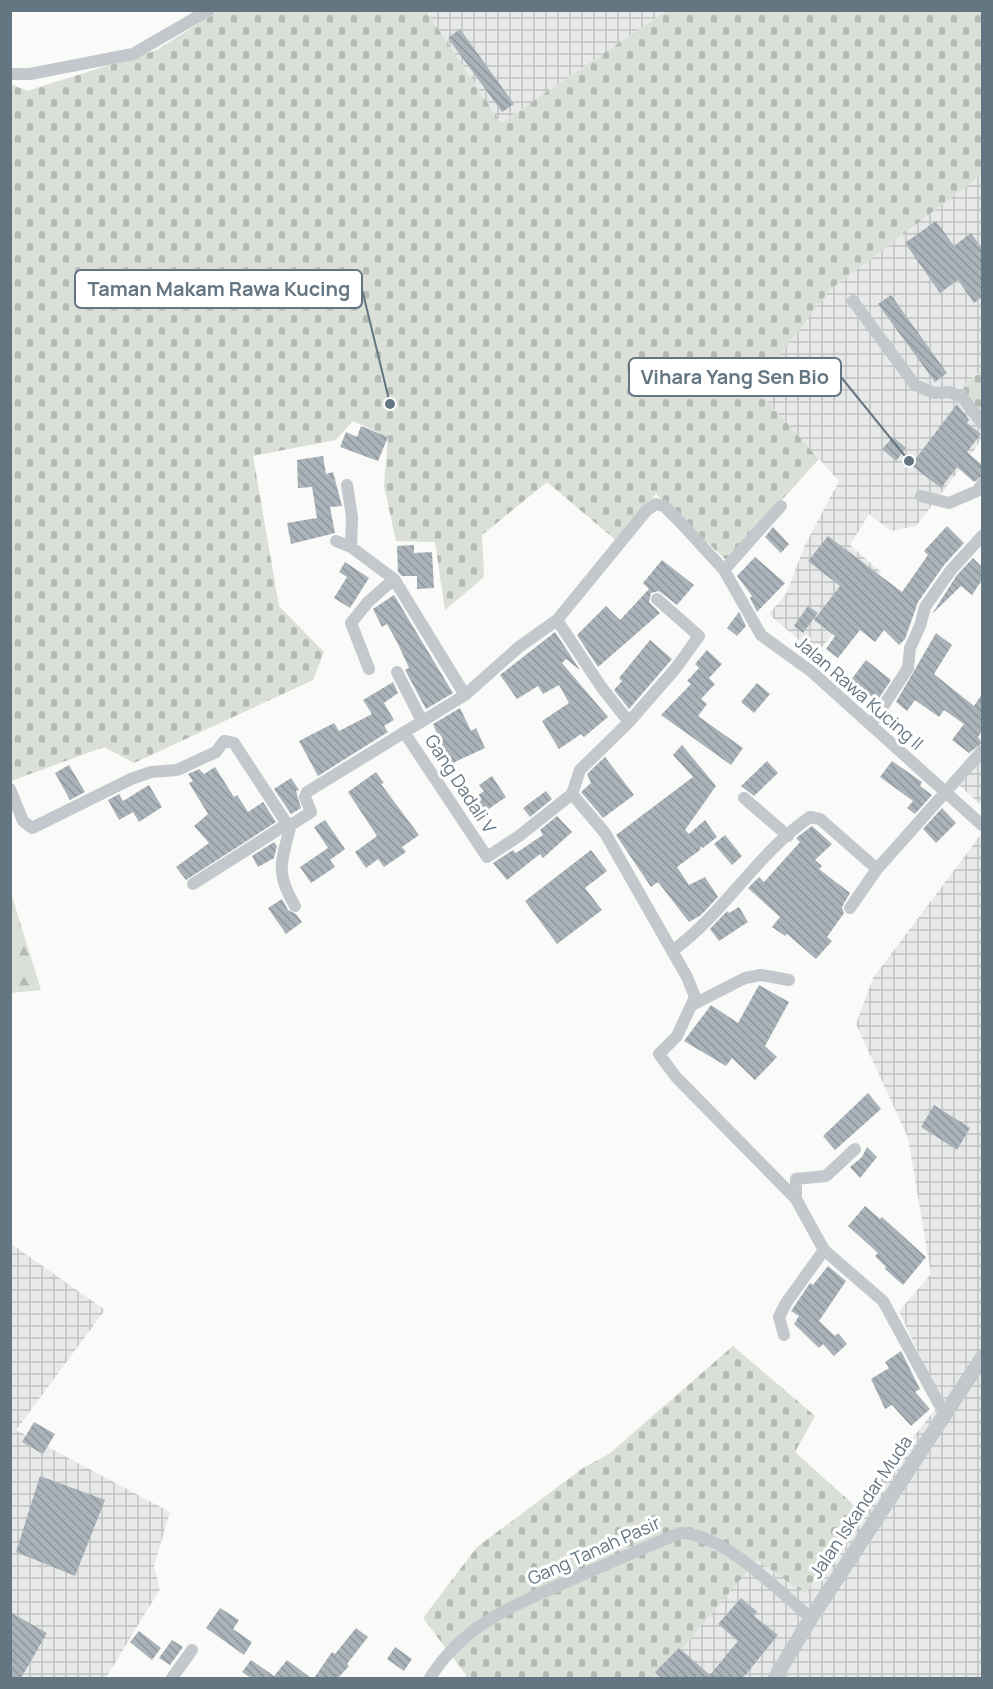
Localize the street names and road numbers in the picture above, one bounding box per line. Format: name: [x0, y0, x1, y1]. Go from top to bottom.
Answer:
street label: Jalan Rawa Kucing II: [790, 630, 929, 755]
street label: Gang Dadali V: [420, 729, 502, 838]
street label: Jalan Iskandar Muda: [803, 1430, 917, 1582]
street label: Gang Tanah Pasir: [524, 1510, 664, 1590]

